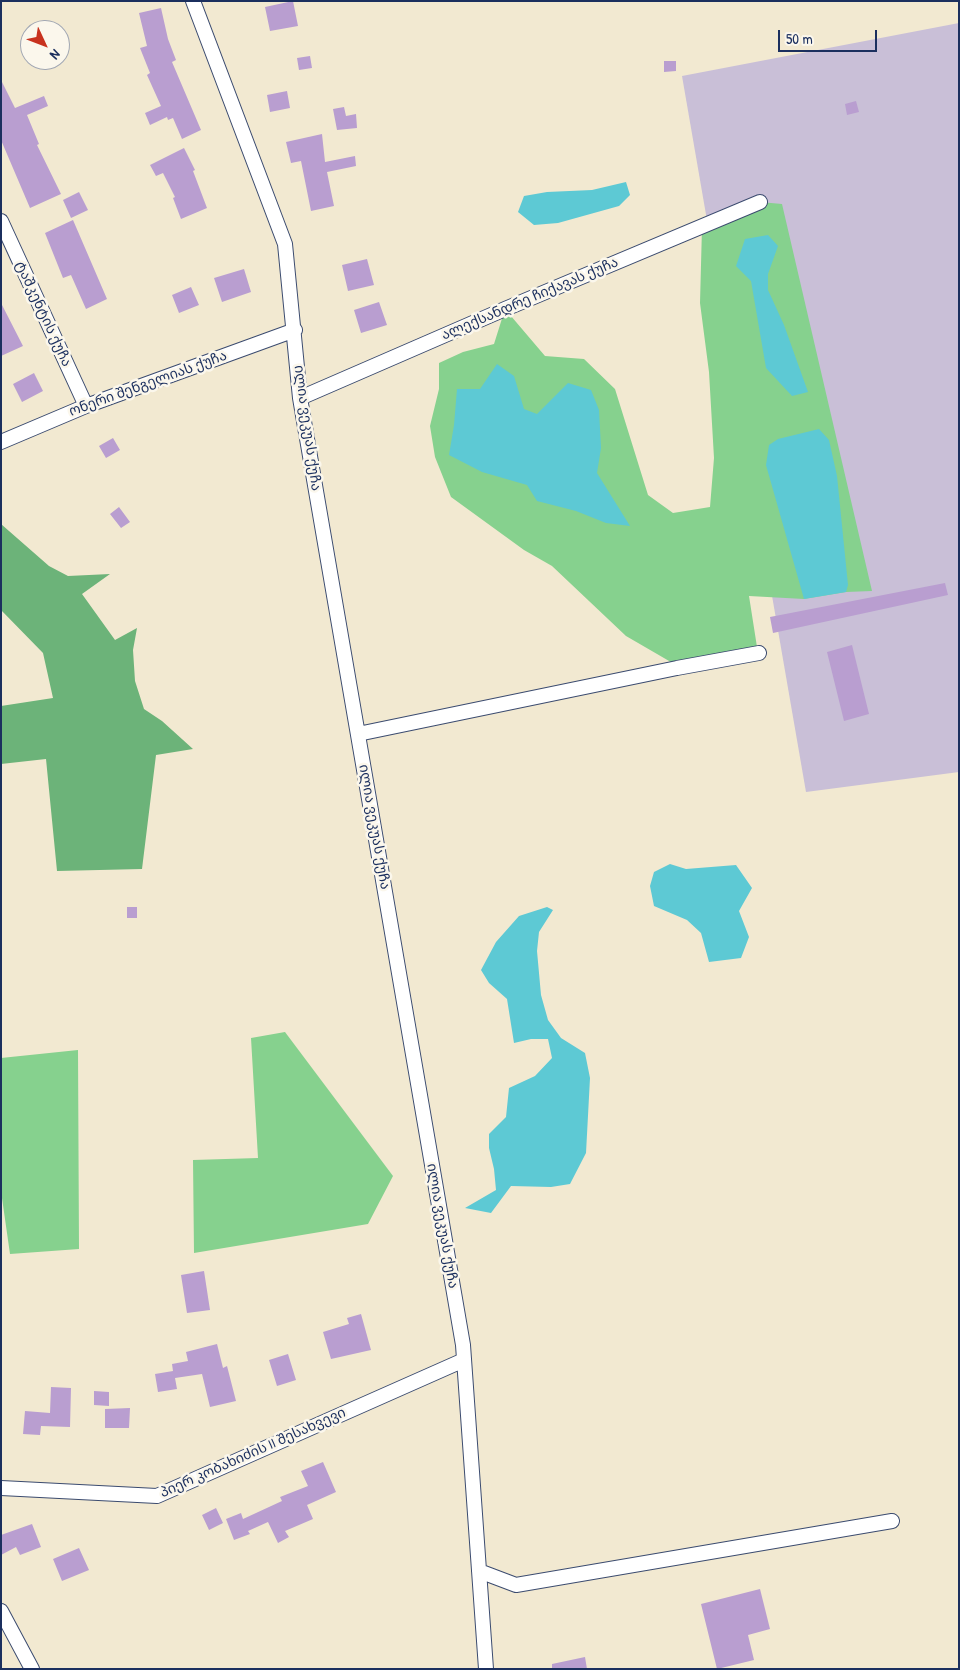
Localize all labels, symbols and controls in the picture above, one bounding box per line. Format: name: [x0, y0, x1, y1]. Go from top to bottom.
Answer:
north arrow: [20, 20, 70, 70]
scale bar: [780, 20, 879, 52]
text: 50 m: [786, 28, 813, 49]
text: N: [46, 46, 65, 64]
street label: ალექსანდრე ჩიქავას ქუჩა: [439, 254, 621, 344]
street label: ტაშკენტის ქუჩა: [11, 259, 75, 369]
street label: ონერი შენგელიას ქუჩა: [67, 348, 229, 420]
street label: ილია ვეკუას ქუჩა: [290, 364, 324, 492]
street label: ილია ვეკუას ქუჩა: [355, 763, 393, 891]
street label: ილია ვეკუას ქუჩა: [423, 1162, 461, 1290]
street label: პიერ კობახიძის II შესახვევი: [157, 1404, 349, 1502]

